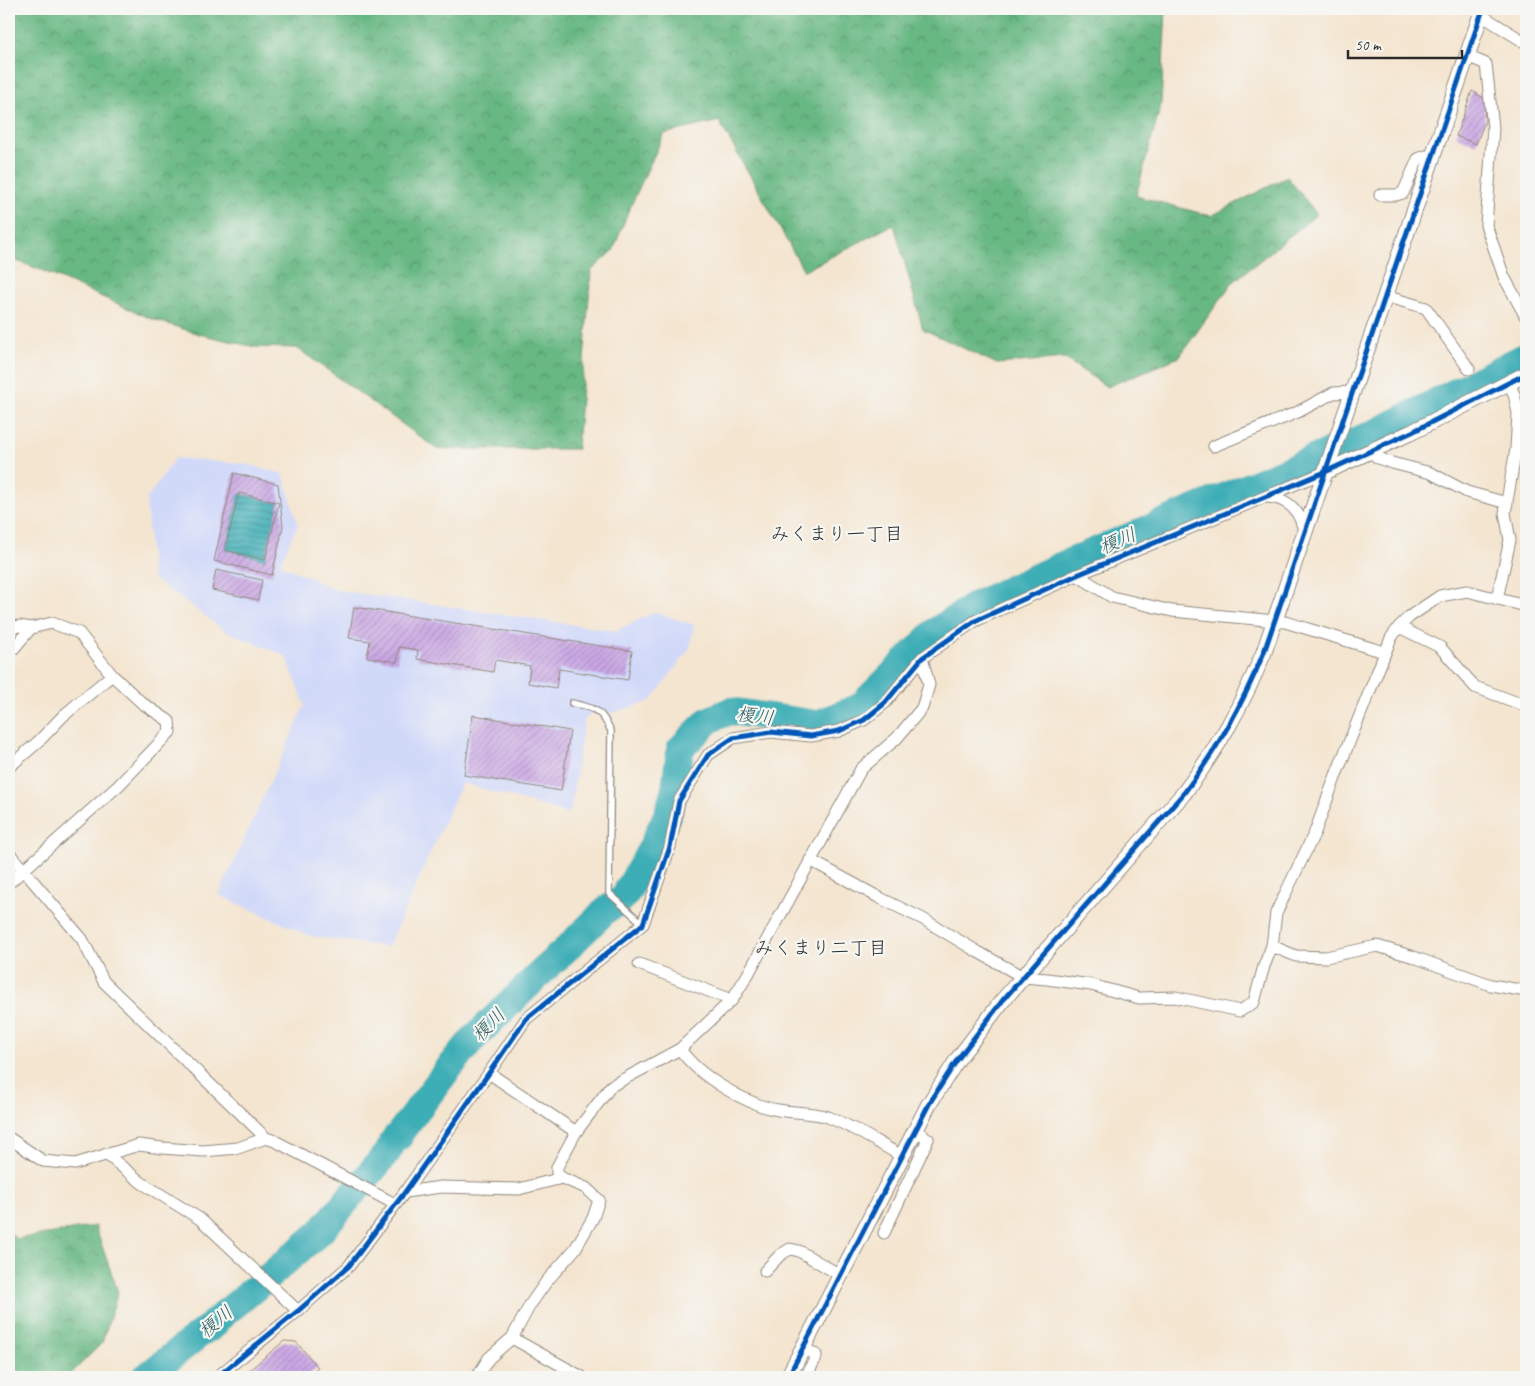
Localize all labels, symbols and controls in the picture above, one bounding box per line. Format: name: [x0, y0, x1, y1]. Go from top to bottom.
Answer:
scale bar: [1348, 28, 1461, 60]
text: 50 m: [1355, 36, 1382, 55]
district label: みくまり一丁目: [770, 522, 904, 546]
water label: 榎川: [1096, 523, 1140, 559]
water label: 榎川: [735, 702, 775, 730]
district label: みくまり二丁目: [754, 936, 888, 960]
water label: 榎川: [467, 1003, 511, 1047]
water label: 榎川: [194, 1301, 238, 1343]

